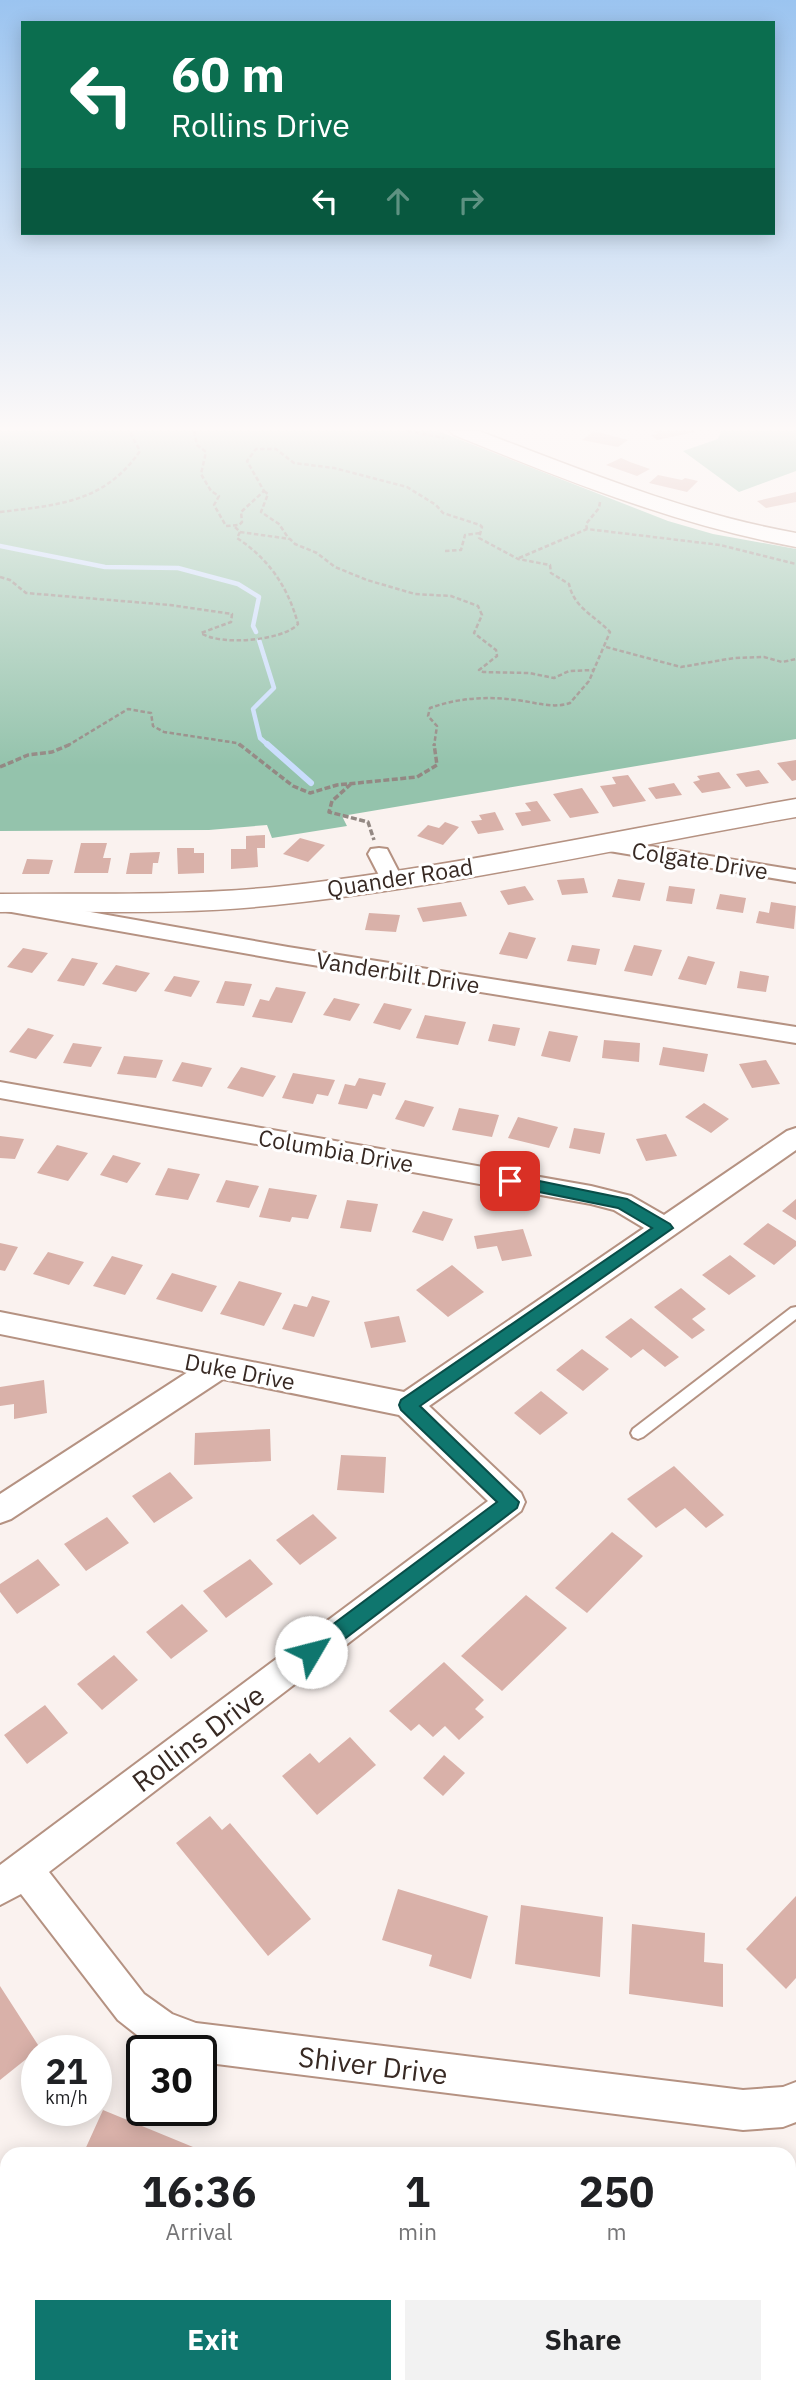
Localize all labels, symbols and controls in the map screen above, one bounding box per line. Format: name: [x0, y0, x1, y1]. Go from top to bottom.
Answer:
text: 60 m: [171, 42, 285, 105]
icon: left: [56, 49, 147, 140]
text: Rollins Drive: [171, 104, 350, 146]
icon: left: [306, 182, 344, 220]
icon: ahead: [379, 182, 417, 220]
icon: right: [452, 182, 490, 220]
street label: Colgate Drive: [630, 834, 770, 886]
street label: Quander Road: [325, 851, 475, 903]
street label: Vanderbilt Drive: [314, 944, 482, 1000]
street label: Columbia Drive: [256, 1122, 416, 1178]
pin: [480, 1151, 540, 1211]
icon: arrive: [491, 1162, 529, 1200]
street label: Duke Drive: [182, 1346, 298, 1396]
position arrow: [274, 1615, 348, 1689]
street label: Rollins Drive: [124, 1676, 272, 1800]
speed limit sign: 30: [126, 2035, 217, 2126]
street label: Shiver Drive: [296, 2037, 450, 2093]
text: 21: [45, 2048, 88, 2094]
text: km/h: [45, 2086, 88, 2109]
text: 16:36: [142, 2164, 256, 2219]
text: 1: [405, 2164, 430, 2219]
text: 250: [579, 2164, 654, 2219]
text: Arrival: [166, 2216, 233, 2246]
text: min: [398, 2216, 437, 2246]
text: m: [606, 2216, 627, 2246]
button: Exit: [35, 2300, 391, 2380]
button: Share: [405, 2300, 761, 2380]

